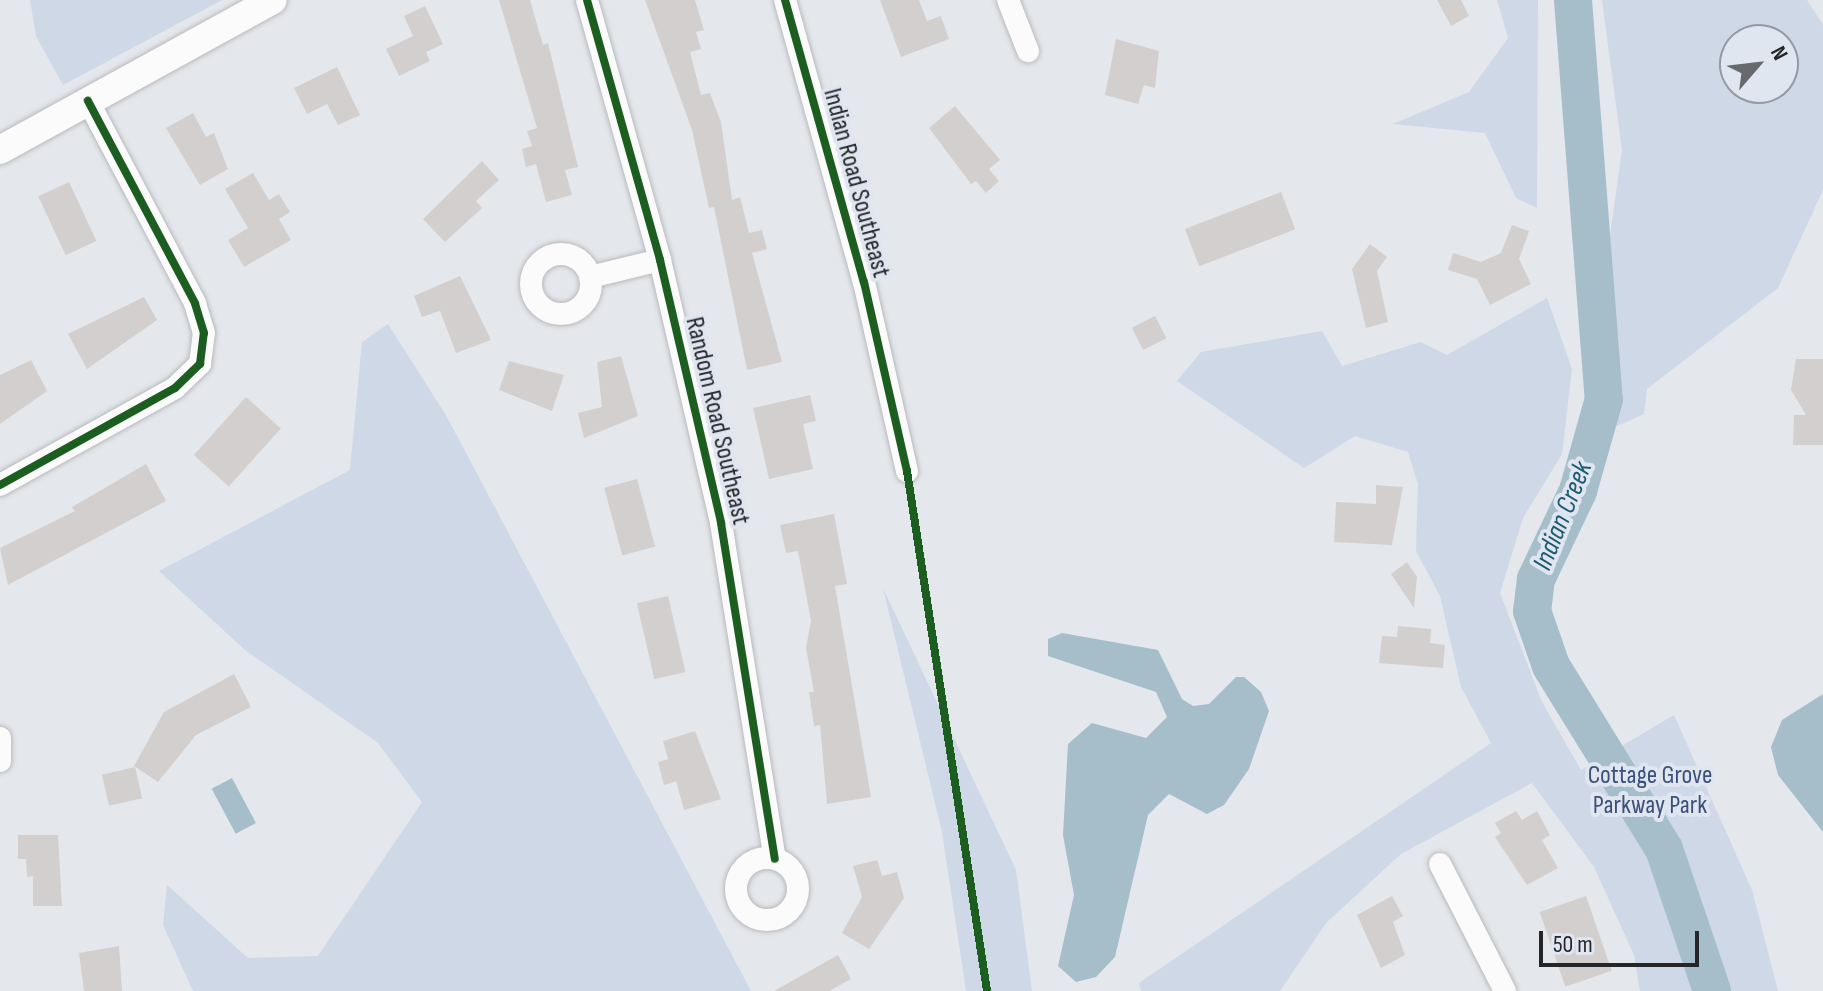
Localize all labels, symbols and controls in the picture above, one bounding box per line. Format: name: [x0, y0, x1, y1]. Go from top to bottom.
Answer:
north arrow: [1719, 24, 1799, 104]
text: N: [1764, 42, 1794, 65]
street label: Indian Road Southeast: [816, 85, 896, 281]
street label: Random Road Southeast: [678, 314, 756, 528]
water label: Indian Creek: [1526, 457, 1600, 575]
park label: Cottage Grove Parkway Park: [1588, 760, 1712, 822]
scale bar: [1543, 915, 1703, 965]
text: 50 m: [1553, 930, 1593, 959]

